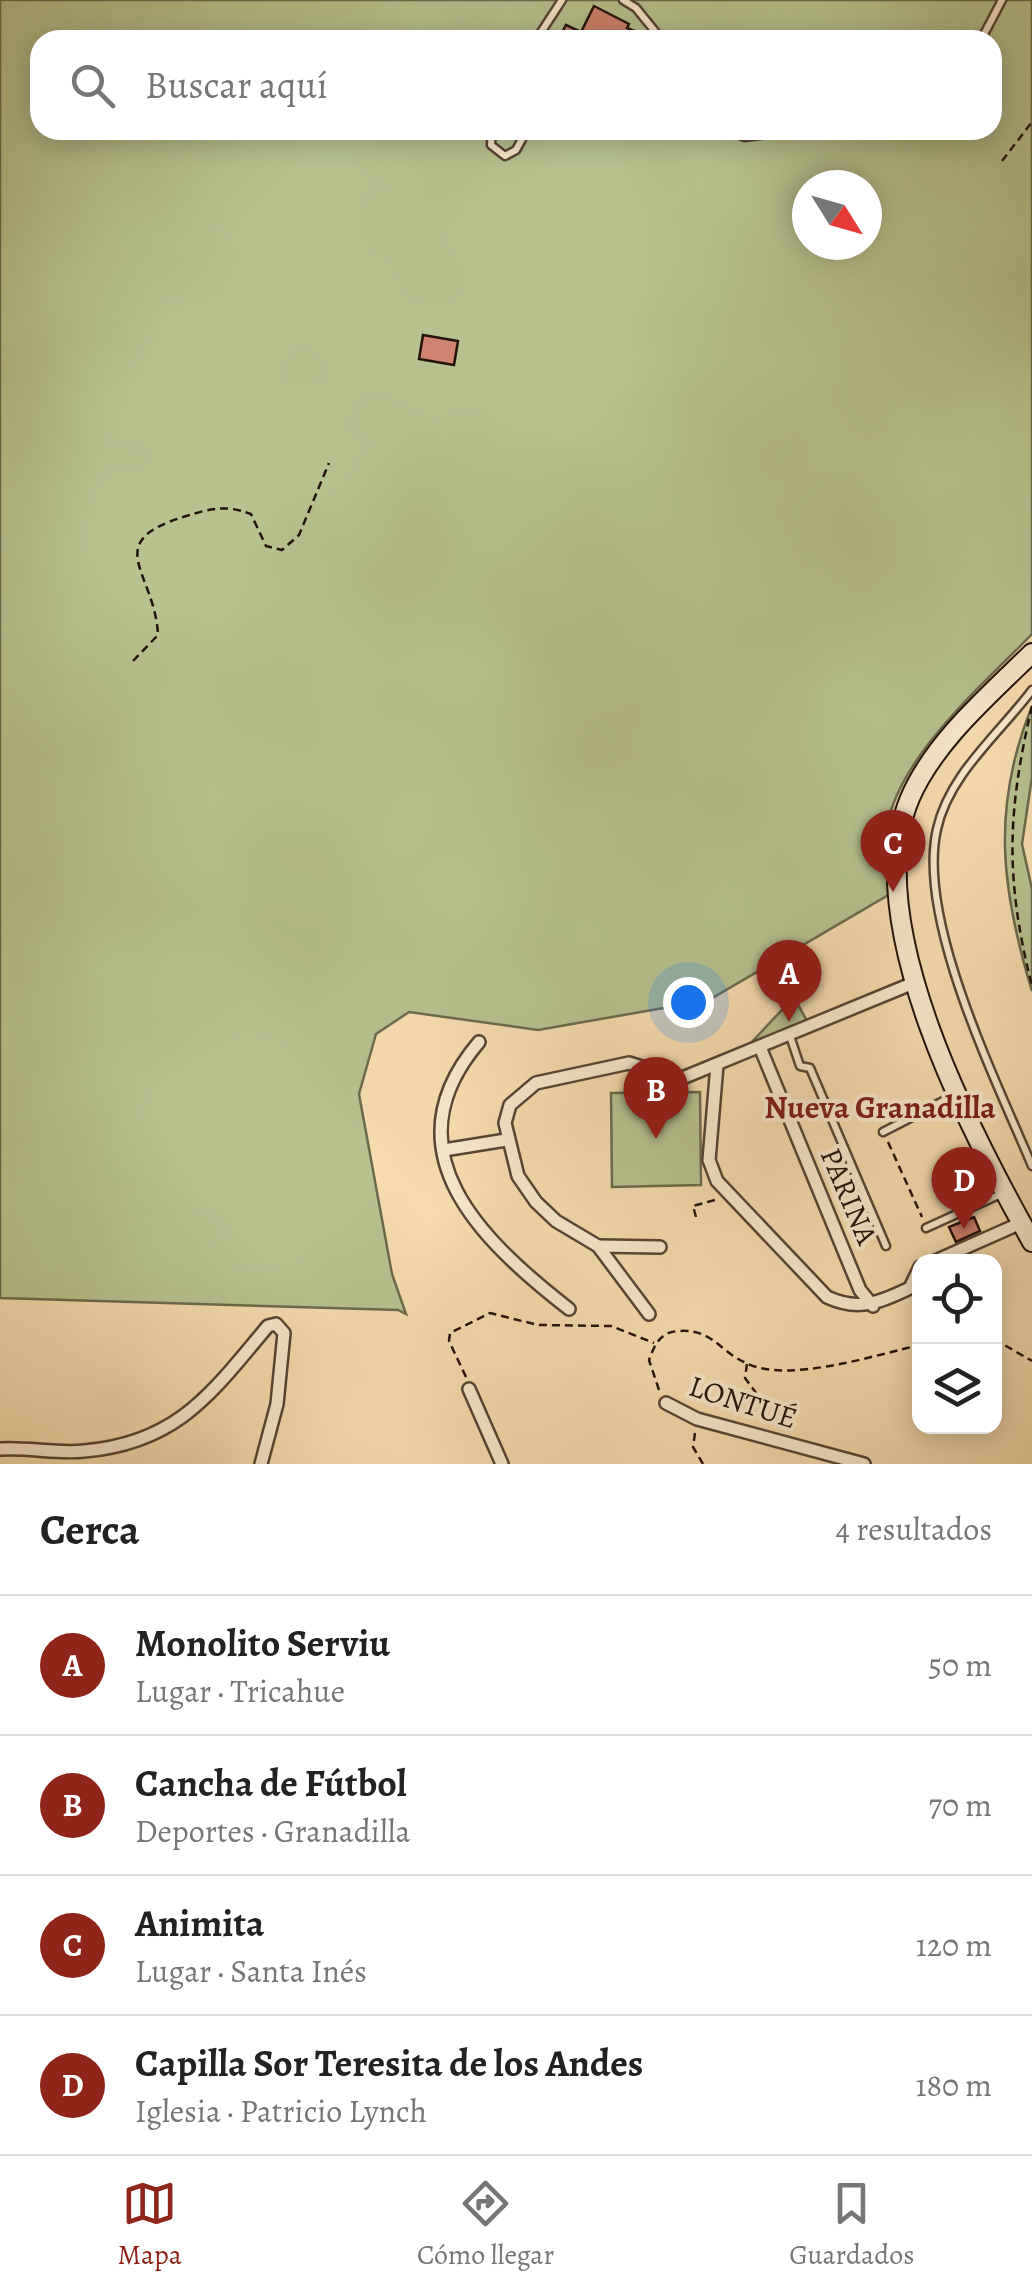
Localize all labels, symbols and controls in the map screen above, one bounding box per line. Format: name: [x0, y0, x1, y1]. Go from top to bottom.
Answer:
search box: [30, 30, 1002, 140]
icon: search: [65, 58, 120, 113]
text: Buscar aquí: [145, 59, 328, 111]
north arrow: [792, 170, 882, 260]
pin: C: [860, 810, 926, 892]
pin: A: [756, 940, 822, 1022]
your location: [663, 977, 714, 1028]
pin: B: [624, 1056, 688, 1139]
district label: Nueva Granadilla: [764, 1085, 996, 1129]
street label: PARINA: [811, 1142, 887, 1251]
pin: D: [932, 1146, 996, 1229]
map controls: [912, 1254, 1002, 1434]
button: locate: [912, 1254, 1002, 1344]
button: layers: [912, 1344, 1002, 1434]
street label: LONTUÉ: [684, 1366, 802, 1438]
text: Cerca: [40, 1501, 139, 1558]
text: 4 resultados: [835, 1507, 992, 1551]
text: Monolito Serviu: [135, 1617, 390, 1669]
text: A: [62, 1643, 83, 1687]
text: 50 m: [928, 1643, 992, 1687]
text: Lugar · Tricahue: [135, 1669, 345, 1713]
text: Cancha de Fútbol: [135, 1757, 407, 1809]
text: B: [62, 1783, 83, 1827]
text: 70 m: [929, 1783, 992, 1827]
text: Deportes · Granadilla: [135, 1809, 410, 1853]
text: Animita: [135, 1897, 264, 1949]
text: C: [63, 1923, 82, 1967]
text: 120 m: [916, 1923, 992, 1967]
text: Lugar · Santa Inés: [135, 1949, 367, 1993]
text: Capilla Sor Teresita de los Andes: [135, 2037, 643, 2089]
text: D: [61, 2063, 84, 2107]
text: 180 m: [916, 2063, 992, 2107]
text: Iglesia · Patricio Lynch: [135, 2089, 427, 2133]
tab: Mapa: [118, 2176, 182, 2274]
tab: Cómo llegar: [417, 2176, 554, 2274]
tab: Guardados: [789, 2176, 914, 2274]

